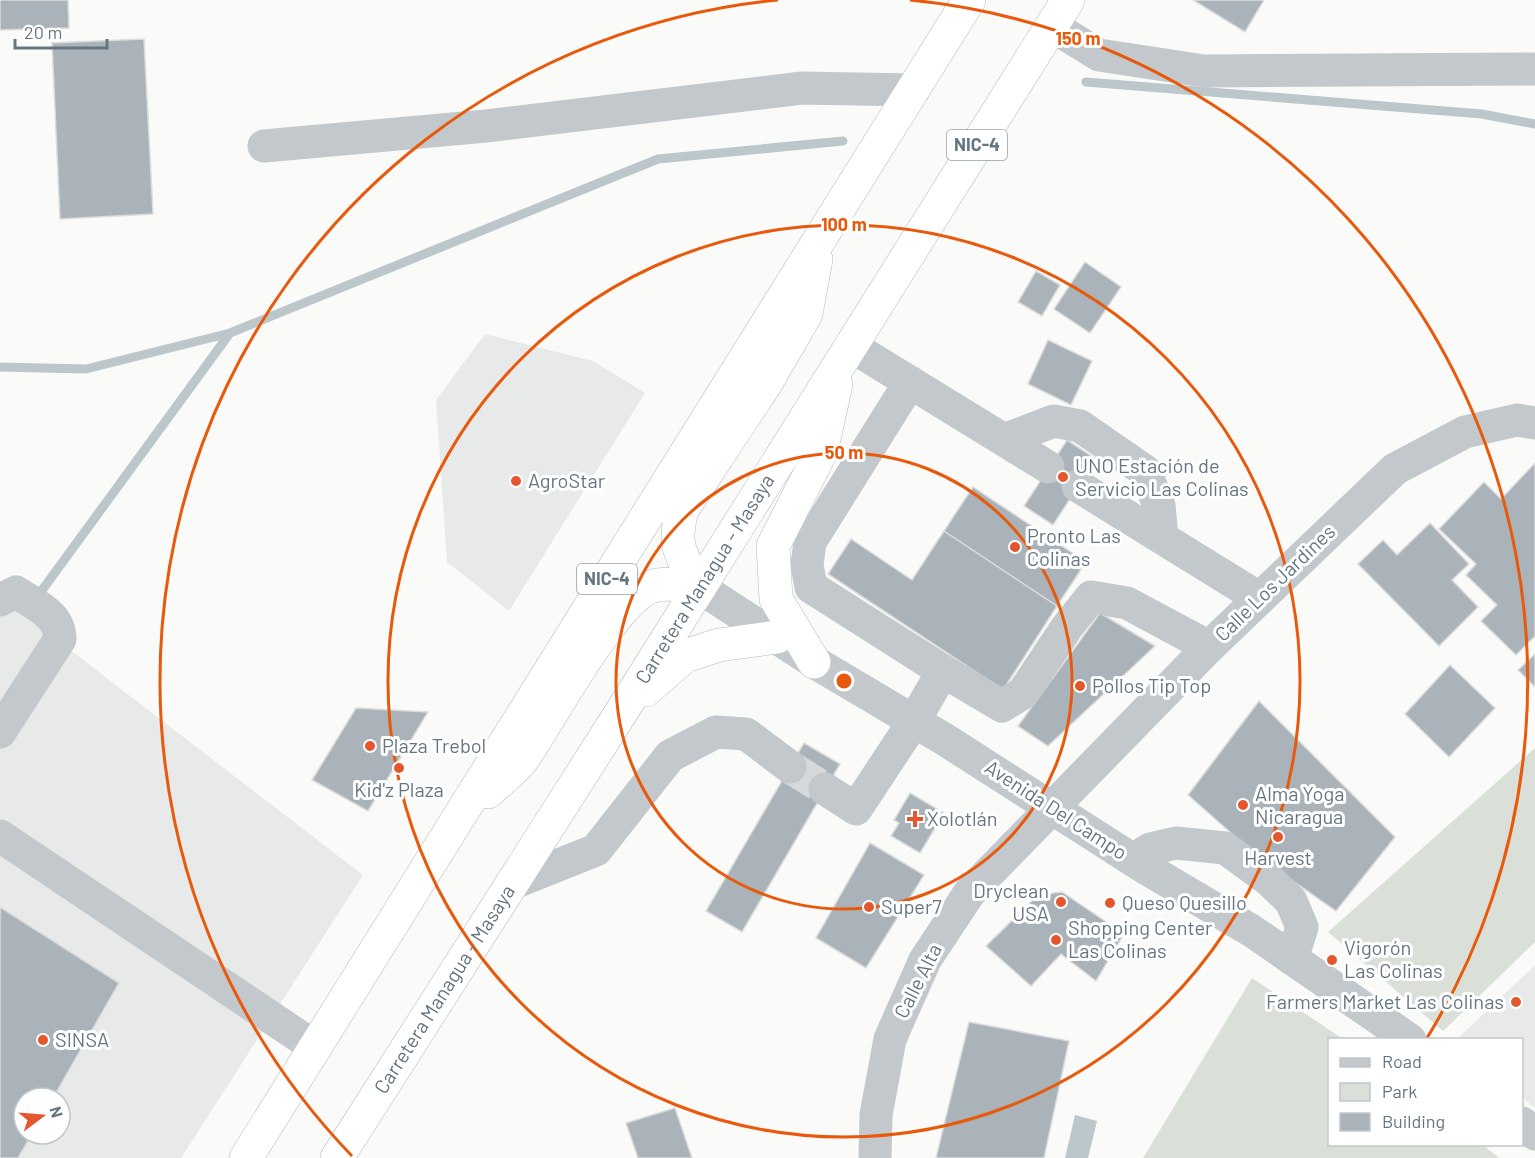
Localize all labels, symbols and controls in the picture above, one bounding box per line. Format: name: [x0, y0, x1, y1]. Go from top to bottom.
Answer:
scale bar: [15, 12, 106, 50]
text: 20 m: [24, 21, 62, 43]
text: 150 m: [1056, 27, 1100, 49]
road number: NIC-4: [947, 130, 1007, 160]
text: 100 m: [821, 213, 867, 235]
text: 50 m: [825, 441, 863, 463]
place label: UNO Estación de Servicio Las Colinas: [1075, 453, 1249, 500]
place label: AgroStar: [528, 468, 605, 492]
street label: Carretera Managua - Masaya: [629, 469, 779, 688]
marker: UNO Estación de Servicio Las Colinas: [1056, 470, 1070, 484]
marker: AgroStar: [509, 474, 523, 488]
street label: Calle Los Jardines: [1209, 519, 1339, 646]
place label: Pronto Las Colinas: [1027, 523, 1121, 570]
marker: Pronto Las Colinas: [1008, 540, 1022, 554]
road number: NIC-4: [577, 564, 637, 594]
centre of rings: [834, 671, 854, 691]
place label: Pollos Tip Top: [1092, 673, 1211, 697]
marker: Pollos Tip Top: [1073, 679, 1087, 693]
place label: Plaza Trebol: [382, 733, 486, 757]
marker: Plaza Trebol: [363, 739, 377, 753]
street label: Avenida Del Campo: [981, 754, 1132, 864]
marker: Kid'z Plaza: [392, 761, 406, 775]
place label: Kid'z Plaza: [354, 777, 444, 801]
place label: Alma Yoga Nicaragua: [1255, 781, 1344, 828]
marker: Alma Yoga Nicaragua: [1236, 798, 1250, 812]
place label: Xolotlán: [927, 806, 998, 830]
marker: Xolotlán: [908, 812, 922, 826]
marker: Harvest: [1271, 830, 1285, 844]
place label: Harvest: [1244, 845, 1312, 869]
place label: Dryclean USA: [973, 878, 1049, 925]
street label: Carretera Managua - Masaya: [368, 880, 519, 1098]
place label: Queso Quesillo: [1122, 890, 1247, 914]
place label: Super7: [881, 894, 942, 918]
marker: Dryclean USA: [1054, 895, 1068, 909]
marker: Queso Quesillo: [1103, 896, 1117, 910]
marker: Super7: [862, 900, 876, 914]
place label: Shopping Center Las Colinas: [1068, 915, 1212, 962]
marker: Shopping Center Las Colinas: [1049, 933, 1063, 947]
place label: Vigorón Las Colinas: [1344, 935, 1443, 982]
street label: Calle Alta: [888, 939, 946, 1022]
marker: Vigorón Las Colinas: [1325, 953, 1339, 967]
place label: Farmers Market Las Colinas: [1266, 989, 1504, 1013]
marker: Farmers Market Las Colinas: [1509, 995, 1523, 1009]
place label: SINSA: [55, 1027, 109, 1051]
marker: SINSA: [36, 1033, 50, 1047]
legend: [1328, 1038, 1523, 1146]
text: Road: [1382, 1050, 1422, 1072]
text: Park: [1382, 1080, 1417, 1102]
north arrow: [12, 1086, 72, 1146]
text: N: [46, 1104, 67, 1119]
text: Building: [1382, 1110, 1445, 1132]

